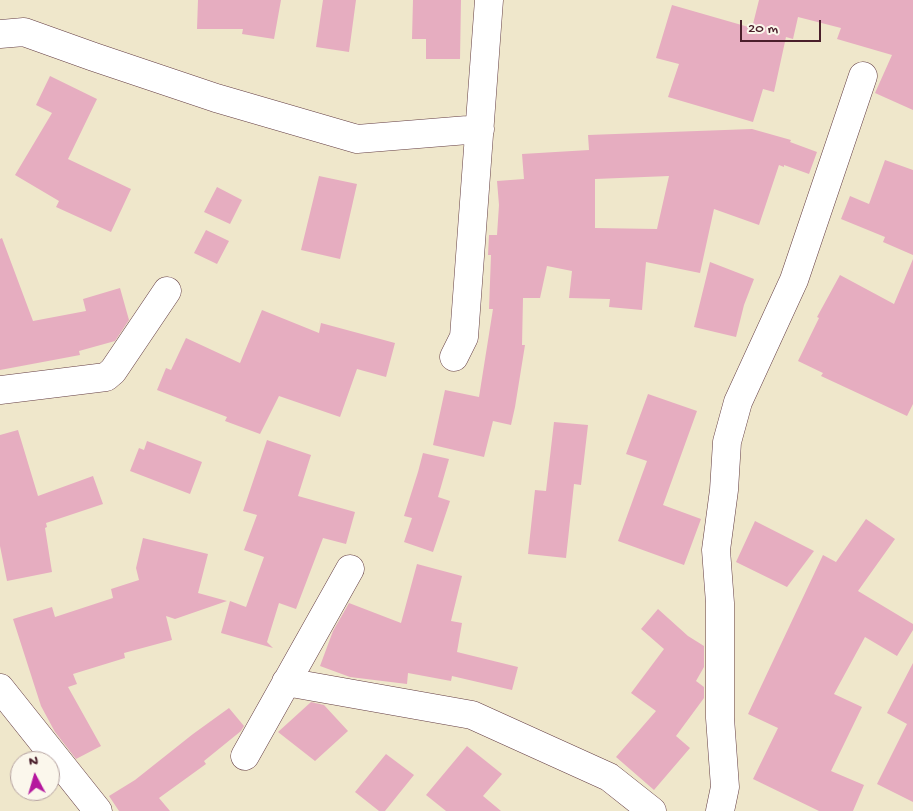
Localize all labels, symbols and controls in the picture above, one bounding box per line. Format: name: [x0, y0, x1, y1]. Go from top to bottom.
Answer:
scale bar: [743, 10, 824, 42]
text: 20 m: [748, 20, 778, 38]
north arrow: [10, 751, 60, 801]
text: N: [28, 753, 39, 771]

